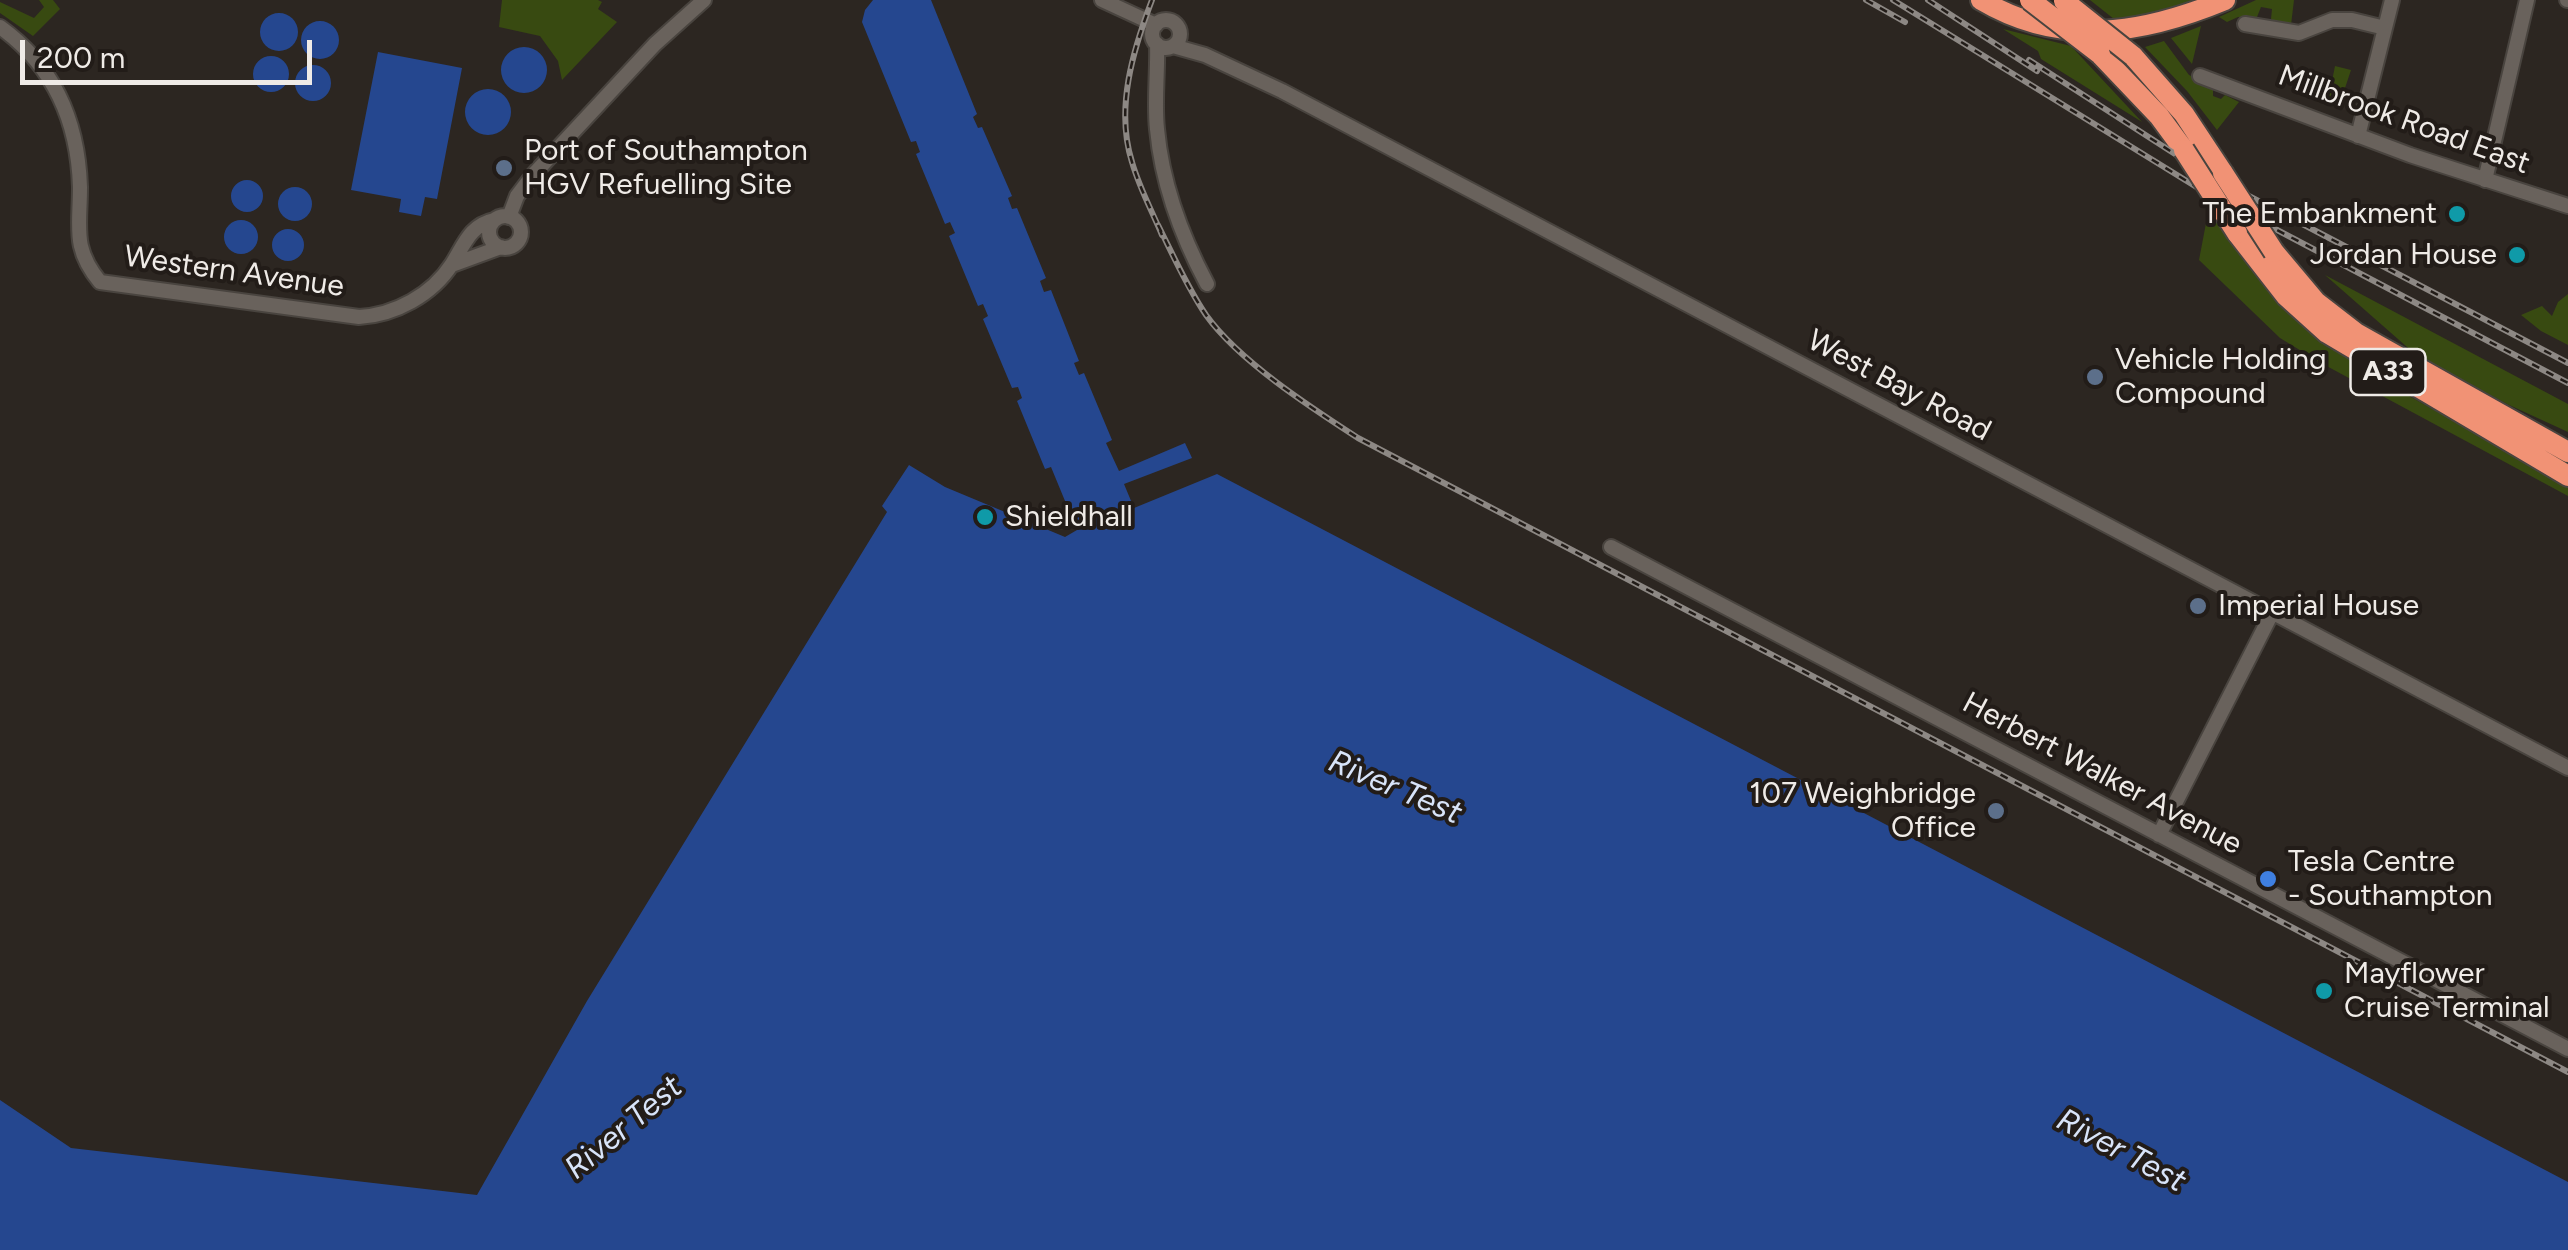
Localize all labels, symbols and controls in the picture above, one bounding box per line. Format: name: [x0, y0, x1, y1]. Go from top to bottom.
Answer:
scale bar: [25, 20, 318, 82]
text: 200 m: [37, 39, 125, 76]
street label: Millbrook Road East: [2273, 58, 2535, 182]
place label: Port of Southampton HGV Refuelling Site: [524, 133, 808, 204]
marker: Port of Southampton HGV Refuelling Site: [493, 157, 515, 179]
place label: The Embankment: [2202, 196, 2437, 232]
marker: The Embankment: [2446, 203, 2468, 225]
place label: Jordan House: [2310, 237, 2497, 273]
street label: Western Avenue: [122, 239, 346, 305]
marker: Jordan House: [2506, 244, 2528, 266]
street label: West Bay Road: [1801, 323, 1997, 449]
place label: Vehicle Holding Compound: [2115, 342, 2327, 412]
road number: A33: [2350, 349, 2426, 395]
marker: Vehicle Holding Compound: [2084, 366, 2106, 388]
place label: Shieldhall: [1005, 499, 1133, 535]
marker: Shieldhall: [974, 506, 996, 528]
place label: Imperial House: [2218, 588, 2419, 624]
marker: Imperial House: [2187, 595, 2209, 617]
street label: Herbert Walker Avenue: [1956, 685, 2248, 863]
water label: River Test: [1323, 743, 1467, 833]
place label: 107 Weighbridge Office: [1749, 776, 1976, 846]
marker: 107 Weighbridge Office: [1985, 800, 2007, 822]
place label: Tesla Centre - Southampton: [2288, 844, 2493, 914]
marker: Tesla Centre - Southampton: [2257, 868, 2279, 890]
place label: Mayflower Cruise Terminal: [2344, 956, 2550, 1026]
marker: Mayflower Cruise Terminal: [2313, 980, 2335, 1002]
water label: River Test: [558, 1068, 690, 1188]
water label: River Test: [2050, 1101, 2192, 1201]

